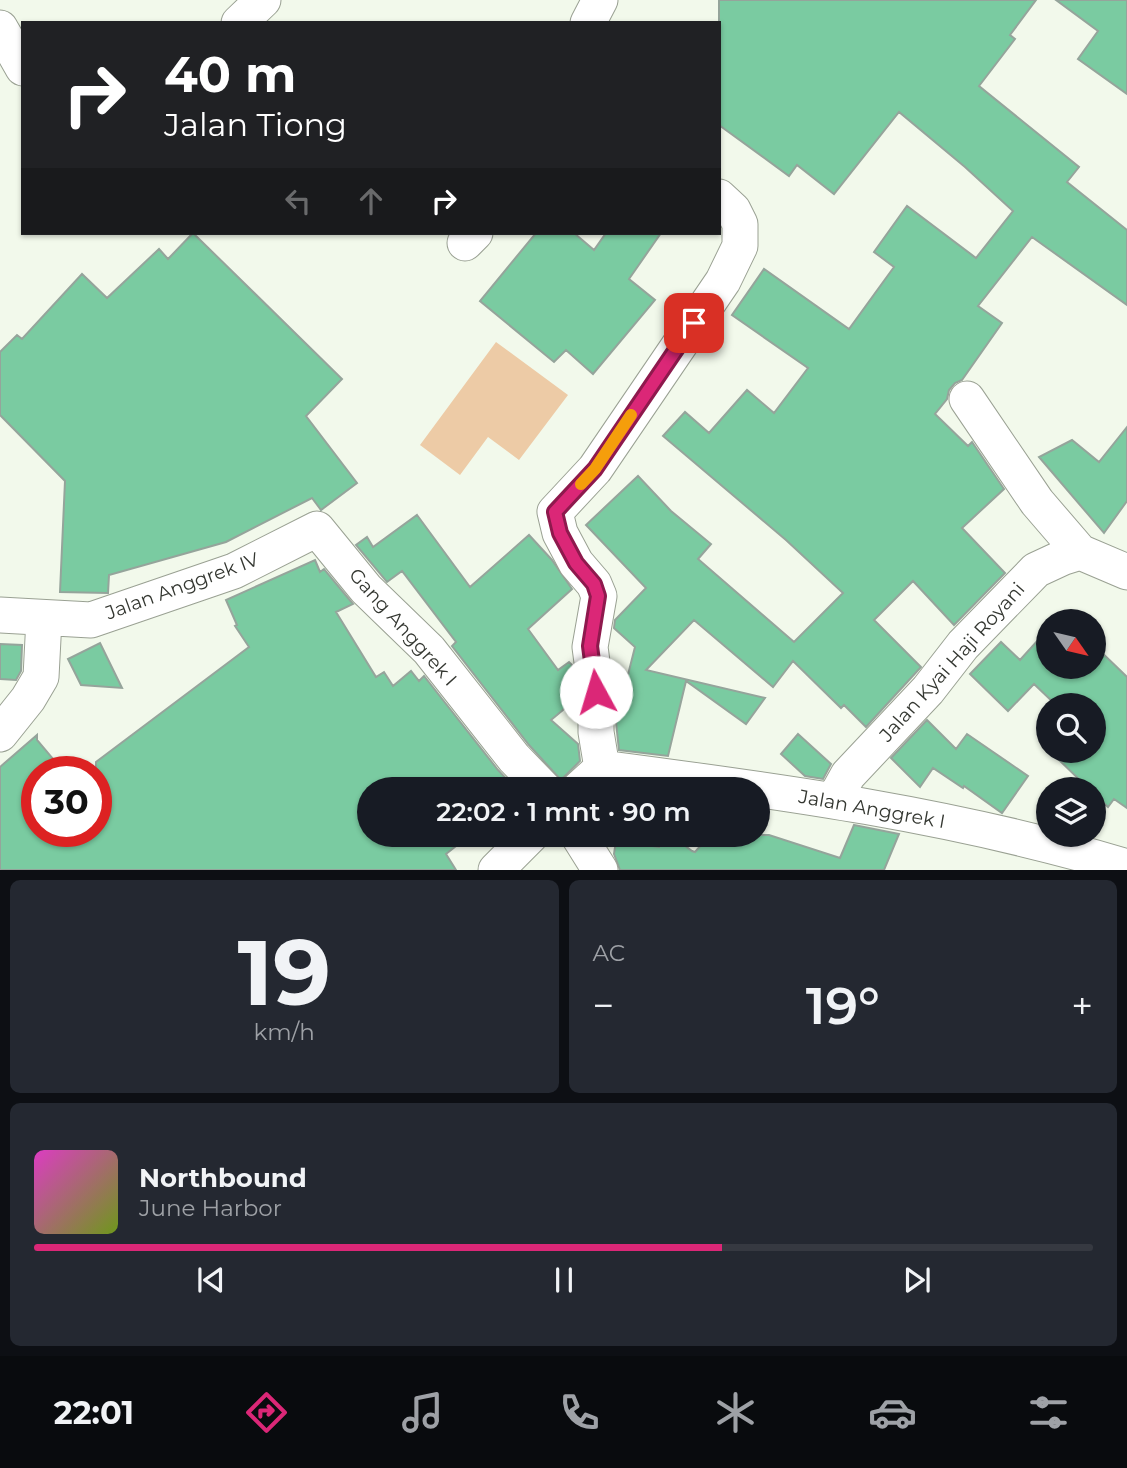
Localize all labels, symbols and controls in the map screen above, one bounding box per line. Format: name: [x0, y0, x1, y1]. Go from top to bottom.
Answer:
text: 40 m: [164, 45, 296, 104]
icon: right: [49, 49, 140, 140]
text: Jalan Tiong: [164, 105, 347, 144]
icon: left: [279, 182, 317, 220]
icon: ahead: [352, 182, 390, 220]
icon: right: [425, 182, 463, 220]
pin: [664, 293, 724, 353]
icon: arrive: [675, 304, 713, 342]
street label: Jalan Anggrek IV: [101, 547, 262, 625]
street label: Gang Anggrek I: [344, 564, 462, 690]
street label: Jalan Kyai Haji Royani: [874, 578, 1029, 747]
north arrow: [1036, 609, 1106, 679]
map controls: [1036, 609, 1106, 847]
position arrow: [559, 655, 633, 729]
button: search: [1036, 693, 1106, 763]
speed limit sign: 30: [21, 756, 112, 847]
button: layers: [1036, 777, 1106, 847]
street label: Jalan Anggrek I: [796, 785, 947, 833]
text: 22:02 · 1 mnt · 90 m: [436, 796, 691, 828]
text: 19: [237, 917, 331, 1028]
text: AC: [593, 939, 625, 967]
text: 19°: [806, 974, 880, 1037]
text: −: [593, 982, 614, 1029]
text: +: [1071, 982, 1093, 1029]
text: km/h: [254, 1018, 315, 1046]
text: Northbound: [139, 1162, 307, 1194]
text: June Harbor: [139, 1194, 282, 1222]
icon: previous: [192, 1261, 230, 1299]
icon: pause: [545, 1261, 583, 1299]
icon: next: [898, 1261, 936, 1299]
icon: directions: [242, 1388, 291, 1437]
icon: music: [398, 1388, 447, 1437]
icon: phone: [555, 1388, 604, 1437]
icon: climate: [711, 1388, 760, 1437]
icon: car: [868, 1388, 917, 1437]
icon: filters: [1024, 1388, 1073, 1437]
text: 22:01: [54, 1393, 134, 1432]

